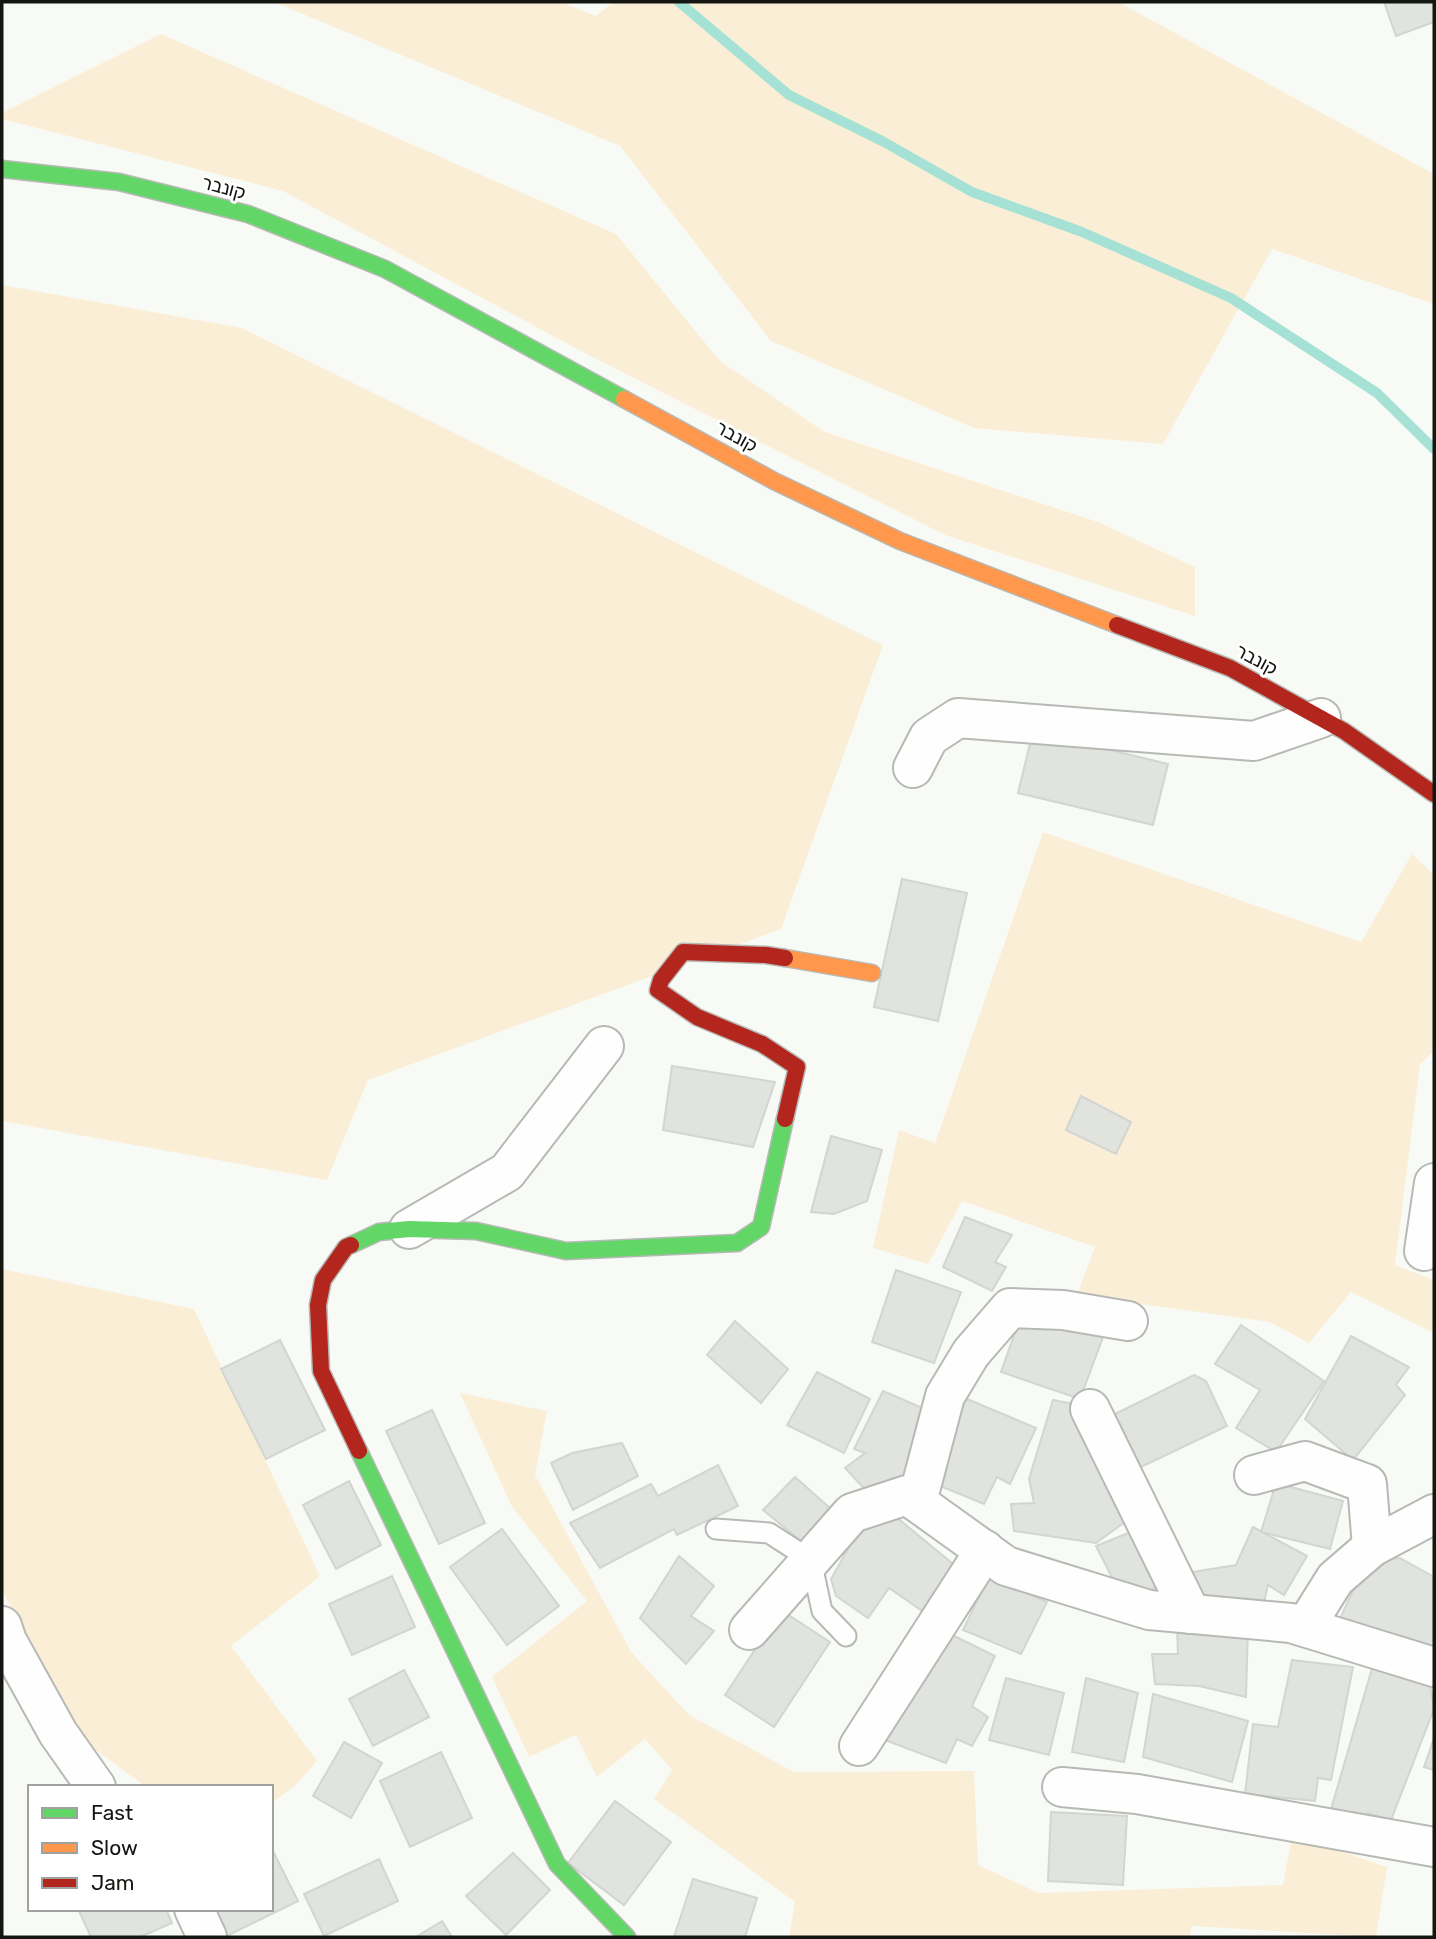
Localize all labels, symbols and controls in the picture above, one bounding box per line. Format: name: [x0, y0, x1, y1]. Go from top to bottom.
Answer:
street label: קונבר: [199, 171, 249, 204]
street label: קונבר: [712, 415, 762, 457]
street label: קונבר: [1232, 639, 1282, 680]
legend: [28, 1785, 273, 1911]
text: Fast: [91, 1800, 133, 1825]
text: Slow: [91, 1835, 138, 1860]
text: Jam: [91, 1870, 135, 1895]

